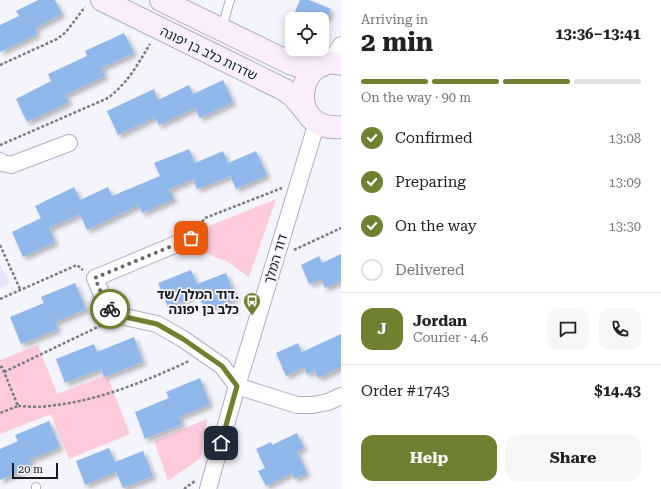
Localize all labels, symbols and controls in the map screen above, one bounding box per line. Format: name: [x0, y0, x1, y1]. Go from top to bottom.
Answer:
map controls: [285, 12, 329, 56]
button: locate: [285, 12, 329, 56]
text: Arriving in: [361, 12, 428, 27]
street label: שדרות כלב בן יפונה: [158, 23, 260, 83]
text: 13:36–13:41: [555, 25, 641, 43]
text: 2 min: [361, 27, 433, 57]
text: On the way · 90 m: [361, 90, 471, 105]
icon: check: [361, 127, 383, 149]
text: Confirmed: [395, 129, 473, 147]
text: 13:08: [609, 131, 641, 146]
icon: check: [361, 171, 383, 193]
text: Preparing: [395, 173, 466, 191]
text: 13:09: [609, 175, 641, 190]
icon: check: [361, 215, 383, 237]
text: On the way: [395, 217, 477, 235]
text: 13:30: [609, 219, 641, 234]
pin: [174, 221, 208, 255]
icon: bag: [180, 227, 202, 249]
street label: דוד המלך: [261, 232, 290, 286]
text: Delivered: [395, 261, 465, 279]
place label: דוד המלך/שד. כלב בן יפונה: [157, 287, 239, 317]
courier: [90, 289, 130, 329]
bus stop icon: דוד המלך/שד. כלב בן יפונה: [242, 291, 262, 316]
icon: bike: [99, 298, 121, 320]
button: chat: [547, 308, 589, 350]
button: phone: [599, 308, 641, 350]
text: Jordan: [413, 312, 467, 330]
text: J: [377, 320, 387, 338]
text: Courier · 4.6: [413, 330, 488, 345]
text: Order #1743: [361, 382, 450, 400]
text: $14.43: [594, 382, 641, 400]
pin: [204, 426, 238, 460]
icon: home: [210, 432, 232, 454]
button: Help: [361, 435, 497, 481]
button: Share: [505, 435, 641, 481]
scale bar: [12, 461, 58, 480]
text: 20 m: [18, 463, 43, 476]

